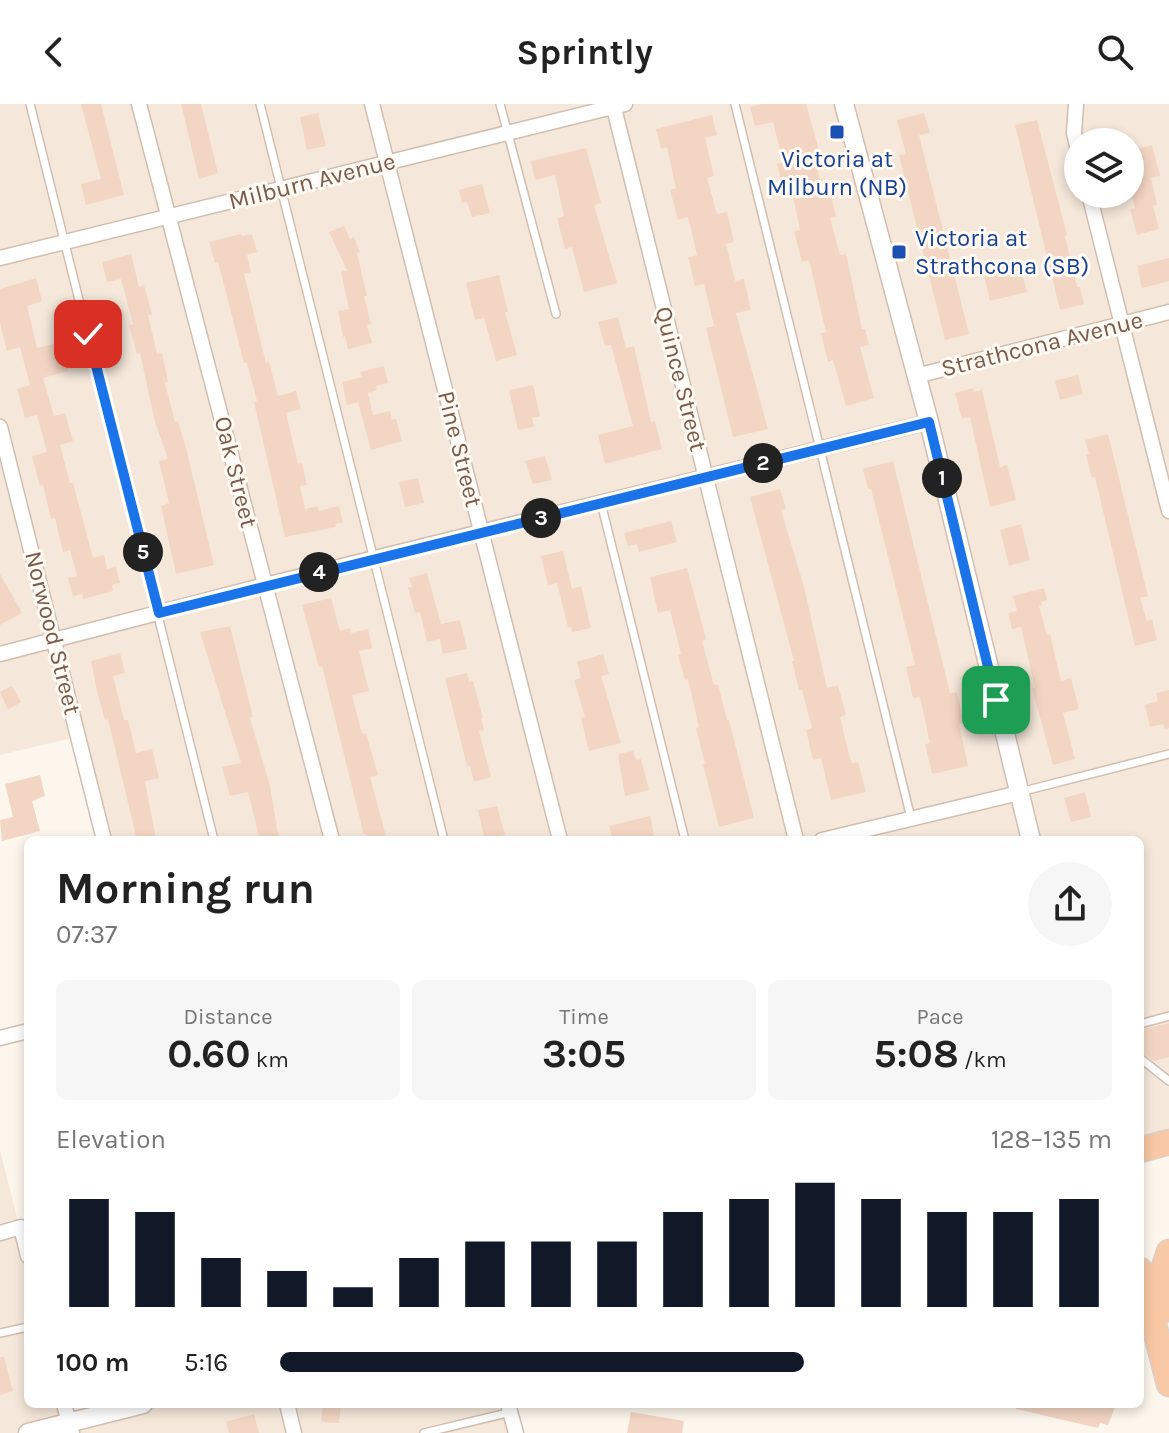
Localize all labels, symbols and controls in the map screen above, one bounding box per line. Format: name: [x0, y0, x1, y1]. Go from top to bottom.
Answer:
icon: back: [32, 30, 76, 74]
icon: search: [1093, 30, 1137, 74]
text: Sprintly: [516, 31, 653, 73]
marker: Victoria at Milburn (NB): [828, 123, 846, 141]
map controls: [1064, 128, 1144, 208]
button: layers: [1064, 128, 1144, 208]
place label: Victoria at Milburn (NB): [767, 145, 907, 201]
street label: Milburn Avenue: [226, 147, 398, 215]
place label: Victoria at Strathcona (SB): [915, 224, 1089, 280]
marker: Victoria at Strathcona (SB): [890, 243, 908, 261]
pin: [54, 300, 122, 368]
street label: Quince Street: [650, 304, 712, 454]
street label: Strathcona Avenue: [938, 305, 1146, 383]
icon: check: [66, 312, 110, 356]
street label: Pine Street: [432, 388, 488, 510]
street label: Oak Street: [209, 413, 263, 531]
pin: 2: [743, 443, 783, 483]
text: 2: [756, 450, 770, 476]
pin: 1: [922, 458, 962, 498]
text: 1: [938, 465, 946, 491]
pin: 3: [521, 498, 561, 538]
text: 3: [534, 505, 548, 531]
pin: 5: [123, 532, 163, 572]
text: 5: [137, 539, 149, 565]
street label: Norwood Street: [19, 548, 87, 718]
pin: 4: [299, 552, 339, 592]
text: 4: [312, 559, 326, 585]
pin: [962, 666, 1030, 734]
icon: arrive: [974, 678, 1018, 722]
button: share: [1028, 862, 1112, 946]
text: Morning run: [56, 863, 315, 914]
text: 07:37: [56, 919, 117, 950]
text: Distance: [184, 1004, 272, 1030]
text: Time: [559, 1004, 609, 1030]
text: Pace: [917, 1004, 963, 1030]
text: 0.60: [167, 1030, 251, 1077]
text: 3:05: [542, 1030, 626, 1077]
text: 5:08: [874, 1030, 959, 1077]
text: km: [251, 1047, 289, 1073]
text: /km: [959, 1047, 1006, 1073]
text: Elevation: [56, 1124, 166, 1155]
text: 128–135 m: [991, 1124, 1112, 1155]
text: 100 m: [56, 1347, 129, 1378]
text: 5:16: [184, 1347, 228, 1378]

